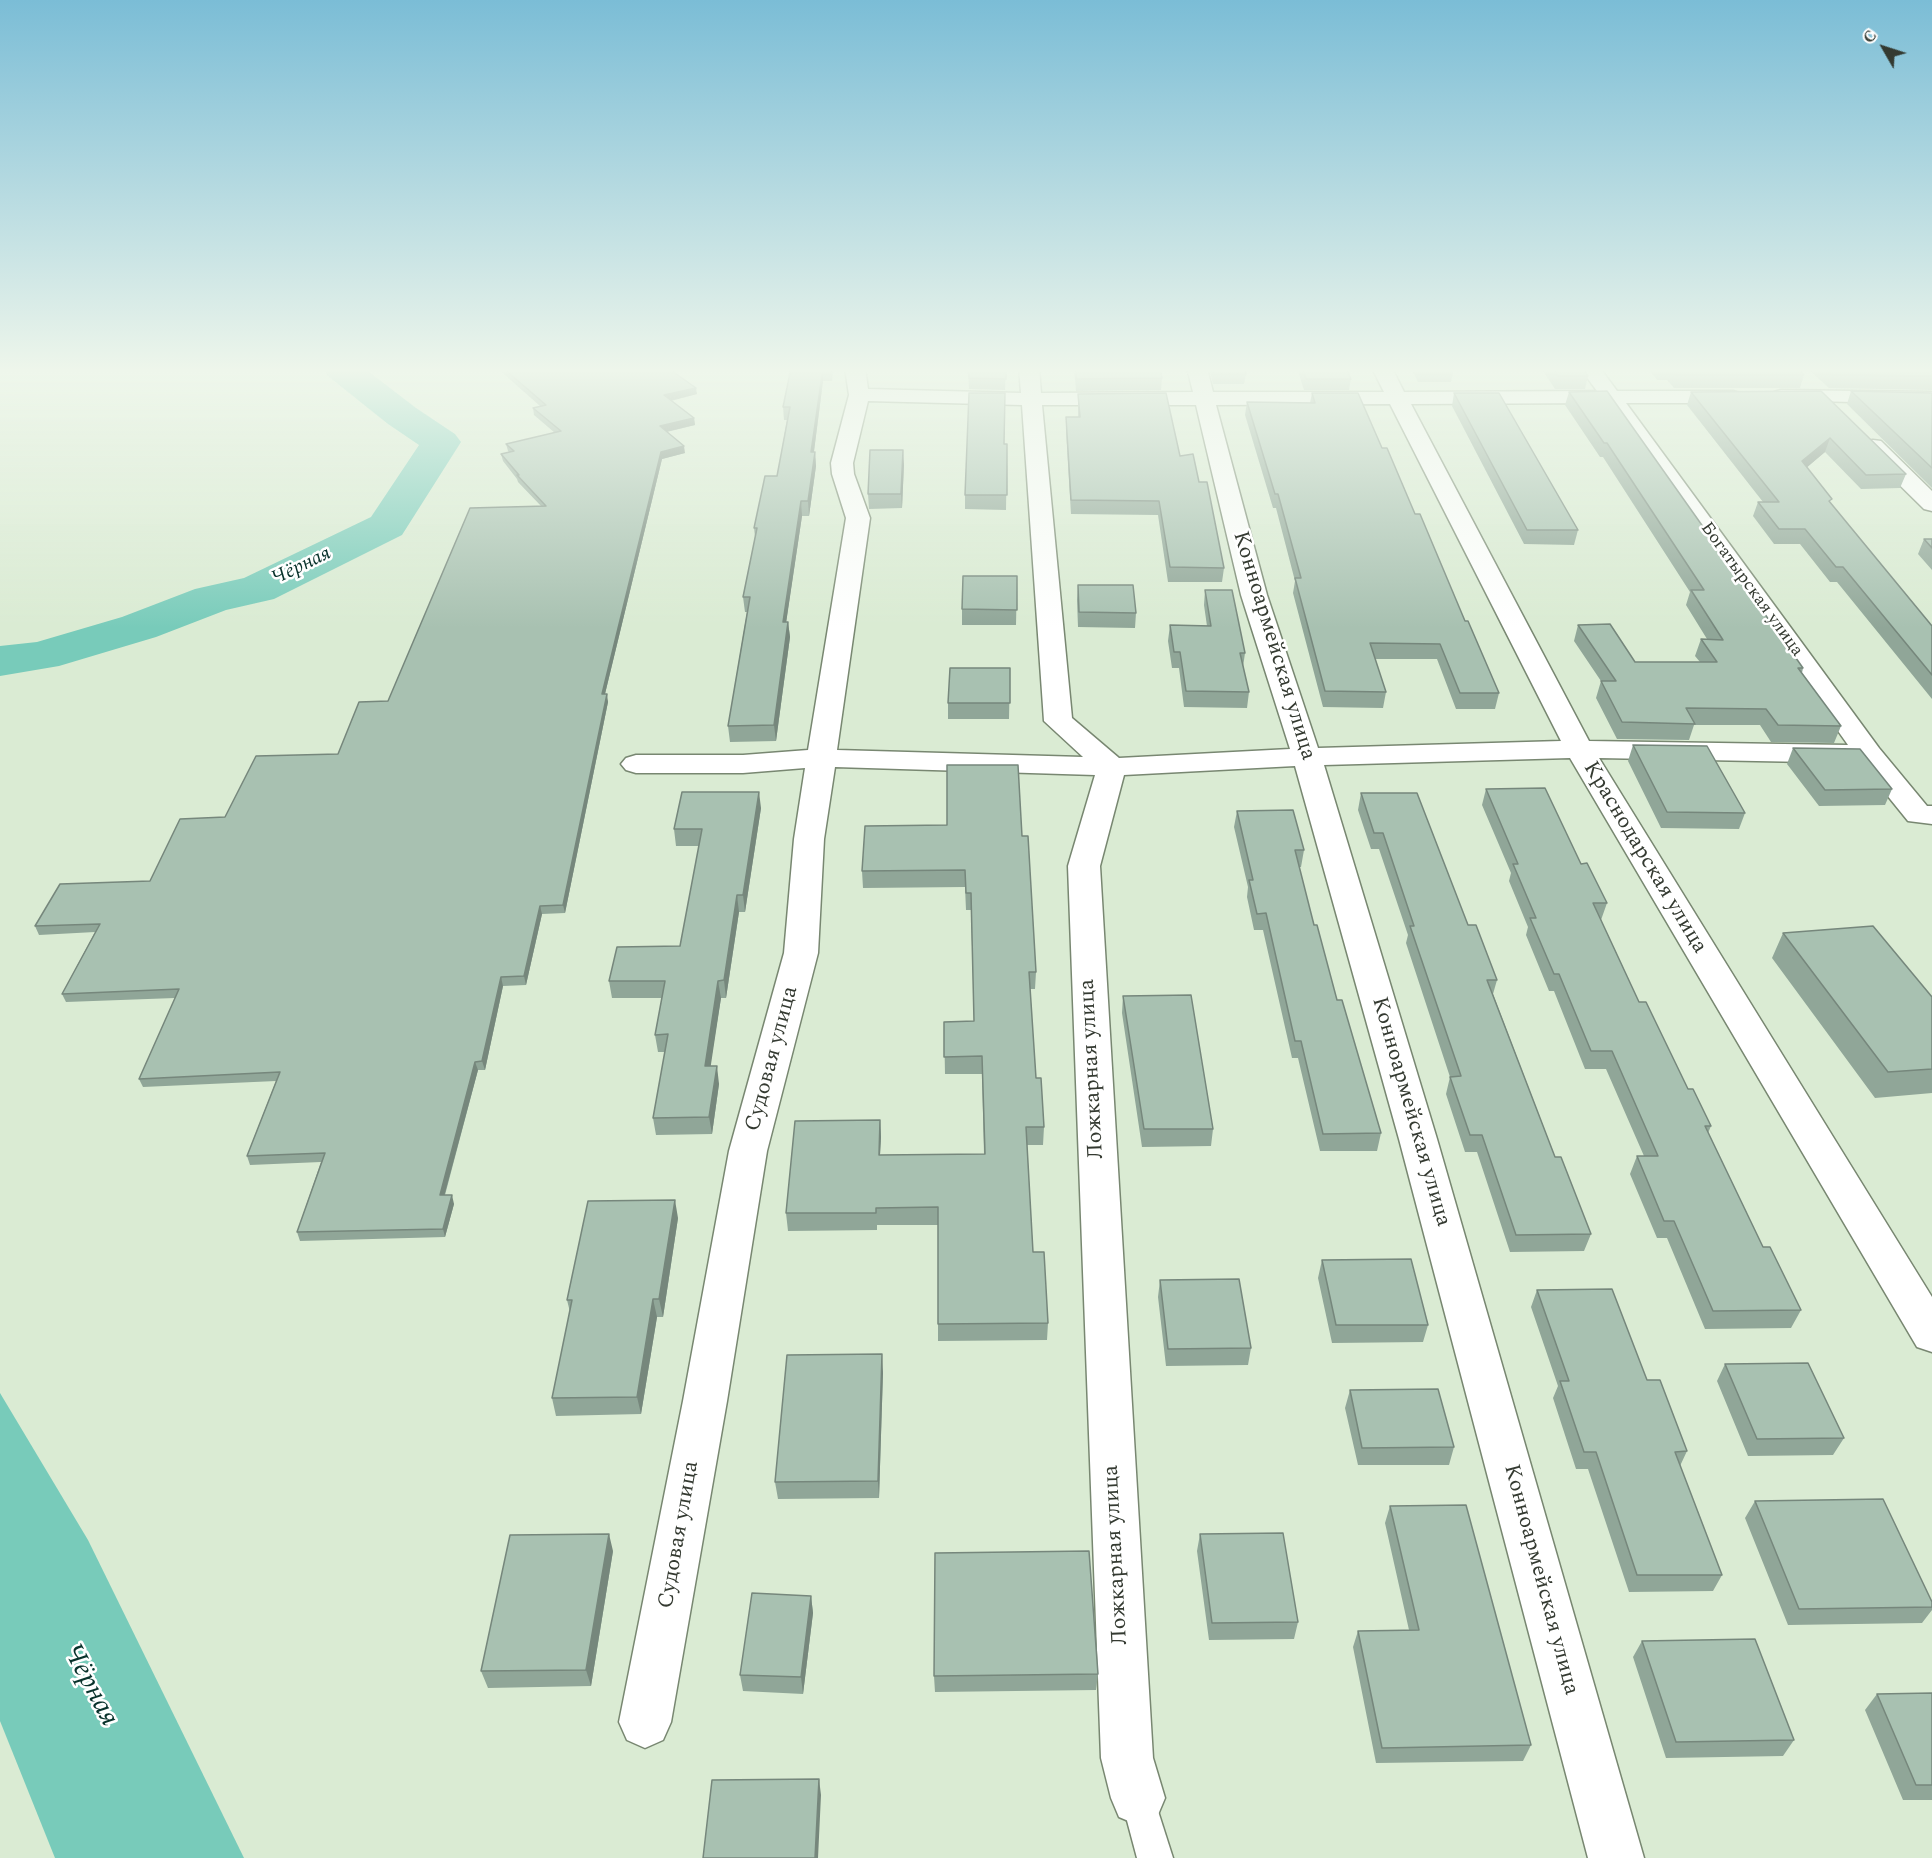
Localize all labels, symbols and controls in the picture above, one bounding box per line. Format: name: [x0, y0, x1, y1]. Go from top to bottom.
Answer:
north arrow: [1854, 18, 1914, 78]
text: С: [1857, 25, 1883, 49]
street label: Богатырская улица: [1695, 519, 1807, 661]
street label: Конноармейская улица: [1226, 528, 1320, 764]
water label: Чёрная: [269, 542, 335, 592]
street label: Краснодарская улица: [1576, 757, 1712, 959]
street label: Ложкарная улица: [1075, 978, 1111, 1160]
street label: Судовая улица: [741, 984, 805, 1134]
street label: Конноармейская улица: [1365, 994, 1455, 1230]
street label: Судовая улица: [654, 1459, 706, 1611]
street label: Конноармейская улица: [1496, 1462, 1584, 1698]
street label: Ложкарная улица: [1099, 1464, 1135, 1646]
water label: Чёрная: [54, 1639, 124, 1733]

